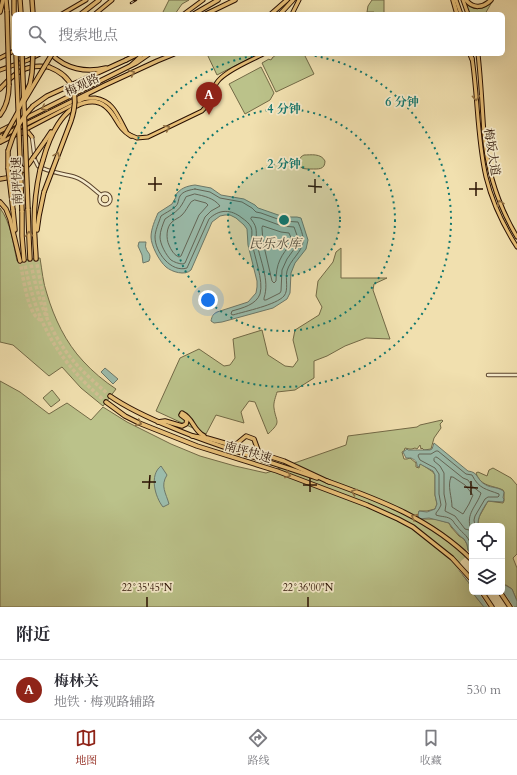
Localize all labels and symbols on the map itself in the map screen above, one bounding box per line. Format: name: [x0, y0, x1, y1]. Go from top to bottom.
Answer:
street label: 梅观路: [62, 70, 102, 100]
one-way arrow: [127, 70, 135, 78]
pin: A: [196, 82, 222, 115]
text: 6 分钟: [385, 94, 419, 110]
one-way arrow: [472, 95, 481, 101]
text: 4 分钟: [267, 101, 301, 117]
one-way arrow: [41, 104, 49, 111]
one-way arrow: [163, 125, 170, 133]
street label: 梅坂大道: [480, 127, 504, 177]
one-way arrow: [53, 151, 61, 158]
text: 2 分钟: [267, 156, 301, 172]
street label: 南坪快速: [8, 157, 26, 205]
one-way arrow: [496, 199, 504, 206]
centre of rings: [277, 213, 291, 227]
one-way arrow: [24, 231, 33, 237]
water label: 民乐水库: [249, 235, 303, 253]
your location: [198, 290, 218, 310]
one-way arrow: [135, 418, 142, 426]
street label: 南坪快速: [223, 438, 273, 466]
one-way arrow: [284, 470, 291, 478]
one-way arrow: [350, 488, 357, 496]
one-way arrow: [411, 515, 418, 522]
text: 22°35'45"N: [122, 581, 173, 595]
text: 22°36'00"N: [283, 581, 334, 595]

